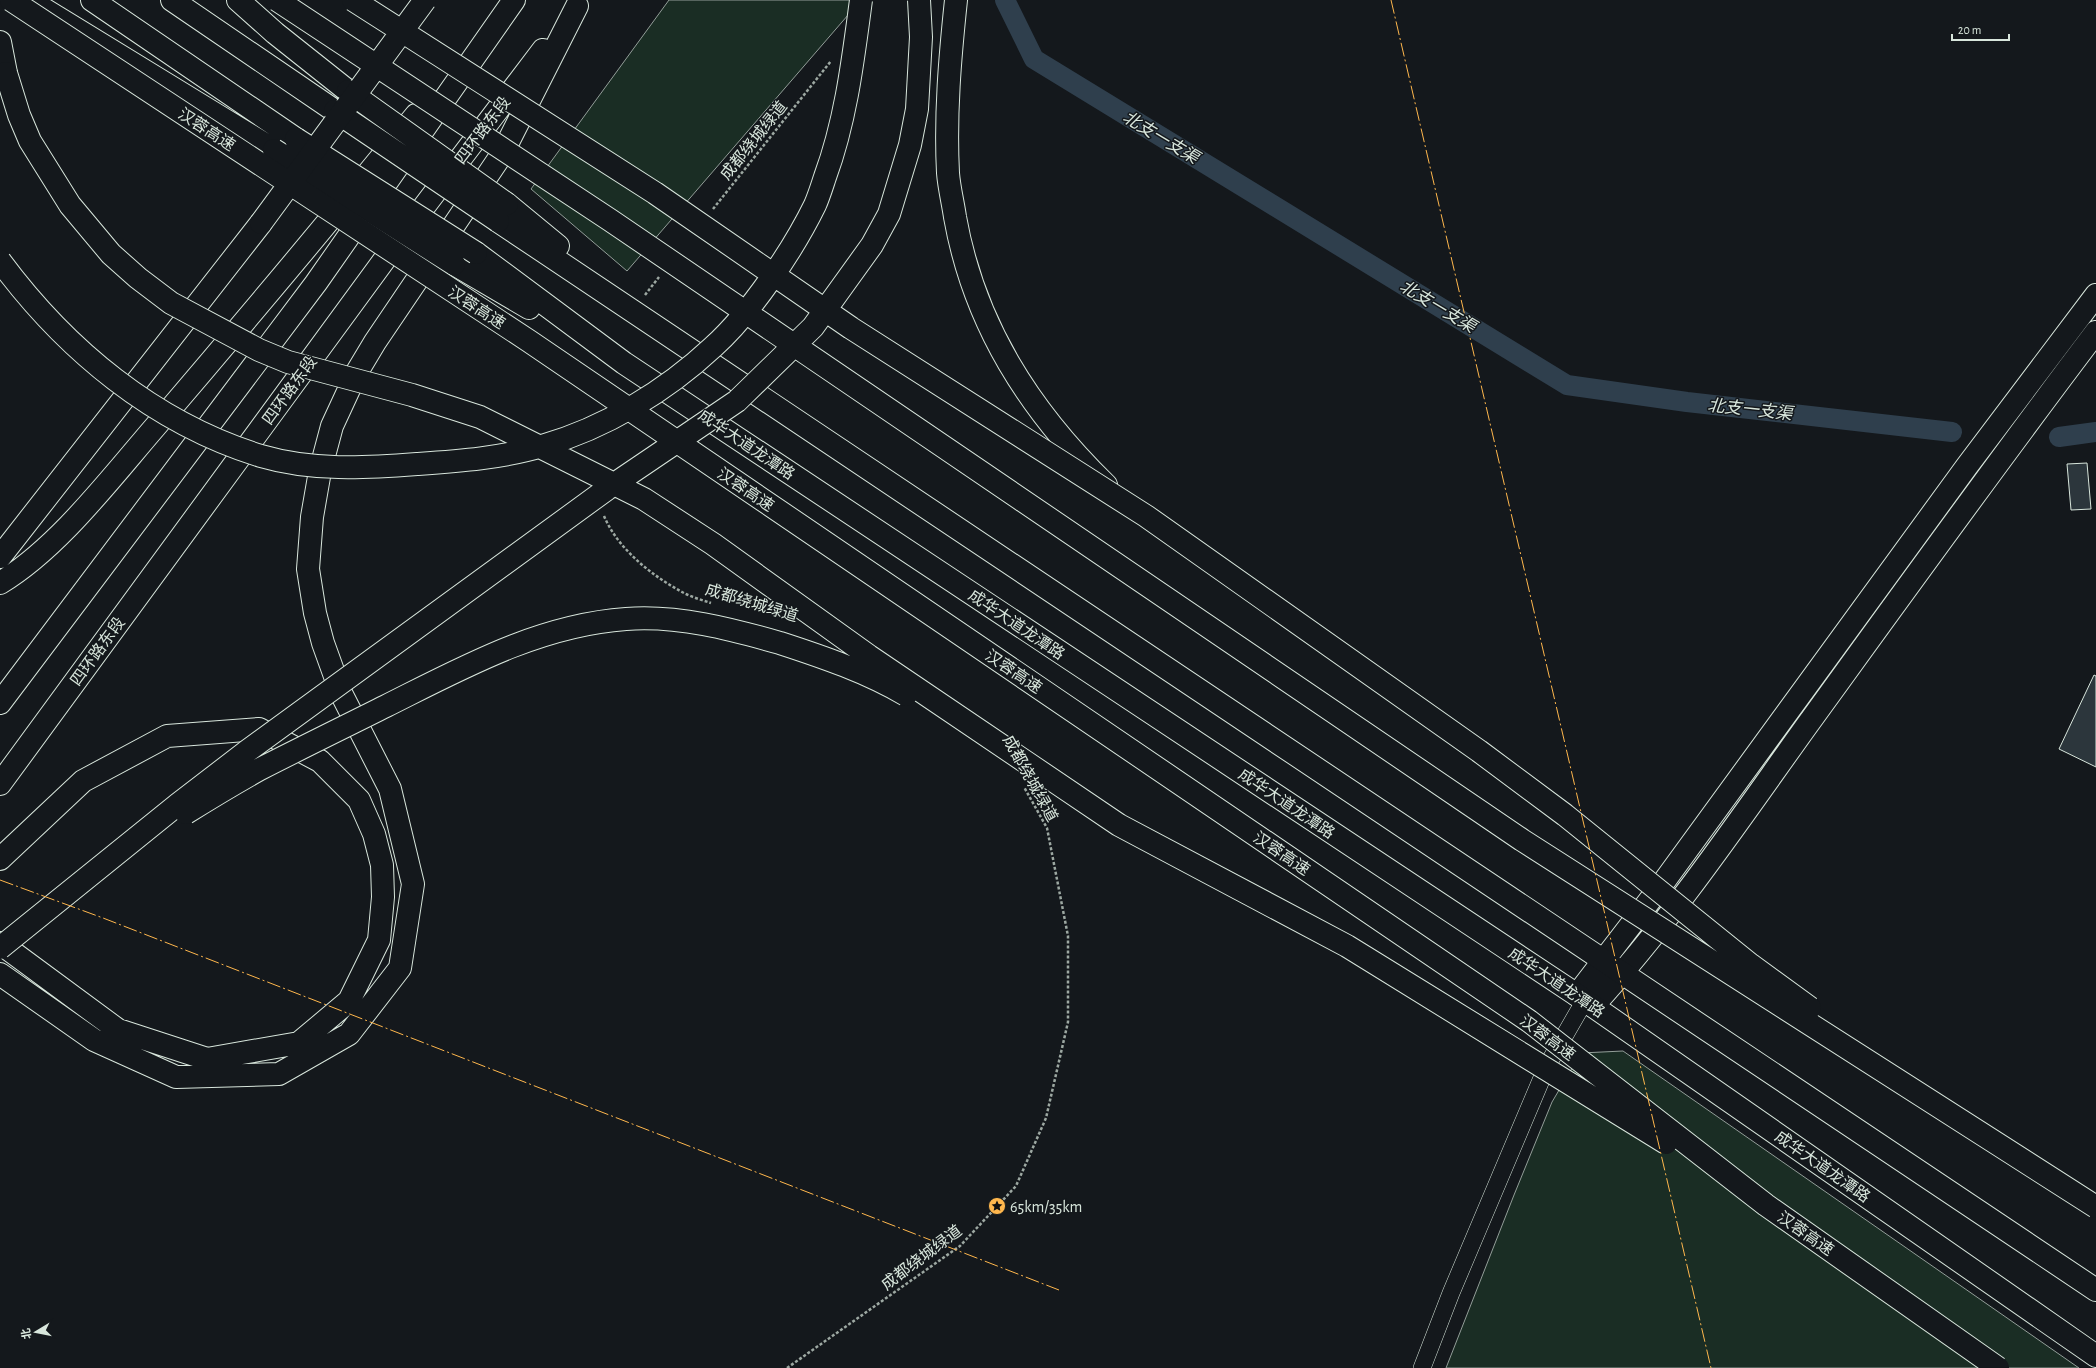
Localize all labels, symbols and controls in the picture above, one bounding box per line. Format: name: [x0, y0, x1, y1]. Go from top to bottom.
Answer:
scale bar: [1952, 16, 2009, 42]
text: 20 m: [1958, 24, 1981, 36]
street label: 四环路东段: [452, 93, 513, 167]
street label: 成都绕城绿道: [717, 98, 790, 183]
street label: 汉蓉高速: [175, 105, 238, 154]
water label: 北支一支渠: [1120, 107, 1205, 168]
water label: 北支一支渠: [1397, 276, 1482, 337]
street label: 汉蓉高速: [445, 283, 508, 332]
street label: 四环路东段: [259, 353, 320, 428]
water label: 北支一支渠: [1707, 396, 1796, 423]
street label: 成华大道龙潭路: [696, 406, 798, 483]
street label: 汉蓉高速: [714, 464, 777, 514]
street label: 成都绕城绿道: [703, 580, 800, 625]
street label: 成华大道龙潭路: [966, 586, 1068, 663]
street label: 四环路东段: [67, 614, 128, 689]
street label: 汉蓉高速: [982, 646, 1045, 696]
street label: 成都绕城绿道: [1000, 732, 1061, 824]
street label: 成华大道龙潭路: [1236, 765, 1338, 842]
street label: 汉蓉高速: [1250, 828, 1313, 878]
street label: 成华大道龙潭路: [1506, 944, 1608, 1021]
street label: 汉蓉高速: [1517, 1011, 1578, 1063]
street label: 成华大道龙潭路: [1772, 1127, 1873, 1205]
place icon: 65km/35km: [987, 1196, 1007, 1216]
place label: 65km/35km: [1010, 1199, 1082, 1215]
street label: 汉蓉高速: [1775, 1208, 1837, 1259]
street label: 成都绕城绿道: [878, 1222, 965, 1293]
north arrow: [16, 1312, 56, 1352]
text: 北: [20, 1327, 33, 1340]

